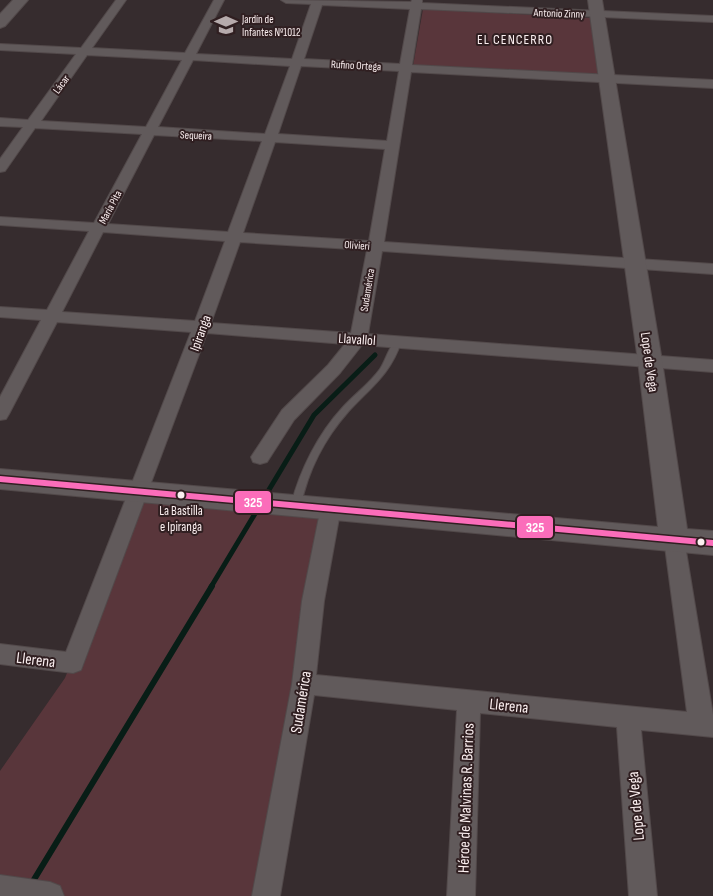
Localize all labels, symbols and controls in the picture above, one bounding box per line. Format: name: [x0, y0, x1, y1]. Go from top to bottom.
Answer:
street label: Antonio Zinny: [532, 6, 585, 21]
school or university icon: Jardín de Infantes Nº1012: [213, 12, 239, 38]
place label: Jardín de Infantes Nº1012: [241, 13, 301, 39]
district label: EL CENCERRO: [477, 31, 553, 48]
street label: Rufino Ortega: [330, 58, 381, 73]
street label: Lácar: [50, 72, 73, 96]
street label: Sequeira: [180, 128, 212, 143]
street label: María Pita: [96, 188, 125, 226]
street label: Olivieri: [344, 238, 370, 253]
street label: Sudamérica: [358, 268, 377, 312]
street label: Ipiranga: [186, 313, 215, 354]
street label: Llavallol: [338, 330, 376, 349]
street label: Lope de Vega: [637, 331, 662, 393]
marker: La Bastilla e Ipiranga: [176, 490, 186, 500]
line badge: 325: [234, 490, 272, 514]
text: 325: [244, 494, 262, 511]
place label: La Bastilla e Ipiranga: [159, 503, 203, 535]
line badge: 325: [516, 515, 554, 539]
text: 325: [526, 519, 544, 536]
unlabelled marker: [696, 537, 706, 547]
street label: Llerena: [15, 649, 56, 672]
street label: Sudamérica: [287, 670, 316, 735]
street label: Llerena: [488, 695, 529, 718]
street label: Héroe de Malvinas R. Barrios: [454, 722, 479, 873]
street label: Lope de Vega: [624, 771, 649, 841]

